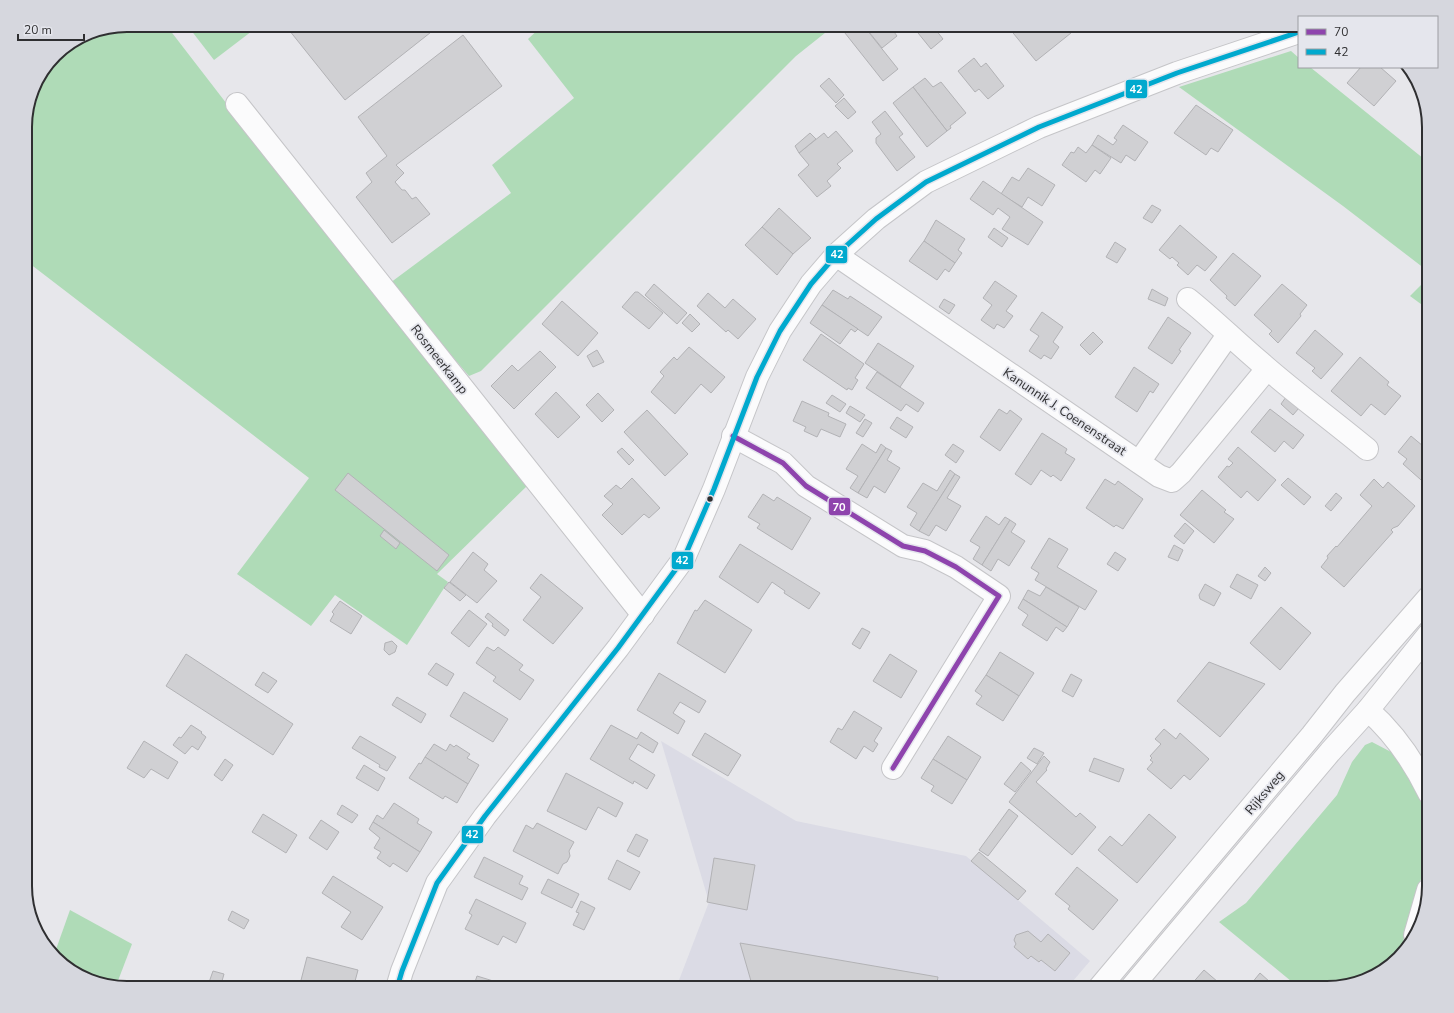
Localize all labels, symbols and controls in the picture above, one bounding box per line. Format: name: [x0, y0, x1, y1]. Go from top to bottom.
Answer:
scale bar: [18, 16, 84, 42]
legend: [1298, 16, 1438, 68]
text: 20 m: [24, 22, 52, 38]
text: 70: [1334, 24, 1348, 40]
text: 42: [1334, 44, 1348, 60]
line badge: 42: [1125, 79, 1148, 99]
text: 42: [1129, 82, 1143, 97]
line badge: 42: [825, 245, 848, 264]
text: 42: [830, 247, 844, 262]
street label: Rosmeerkamp: [406, 321, 472, 398]
street label: Kanunnik J. Coenenstraat: [999, 364, 1130, 460]
unlabelled marker: [705, 494, 715, 504]
line badge: 70: [828, 497, 851, 516]
text: 70: [832, 500, 846, 515]
line badge: 42: [671, 551, 694, 570]
text: 42: [675, 553, 689, 568]
street label: Rijksweg: [1241, 767, 1289, 819]
line badge: 42: [461, 825, 484, 844]
text: 42: [465, 827, 479, 842]

